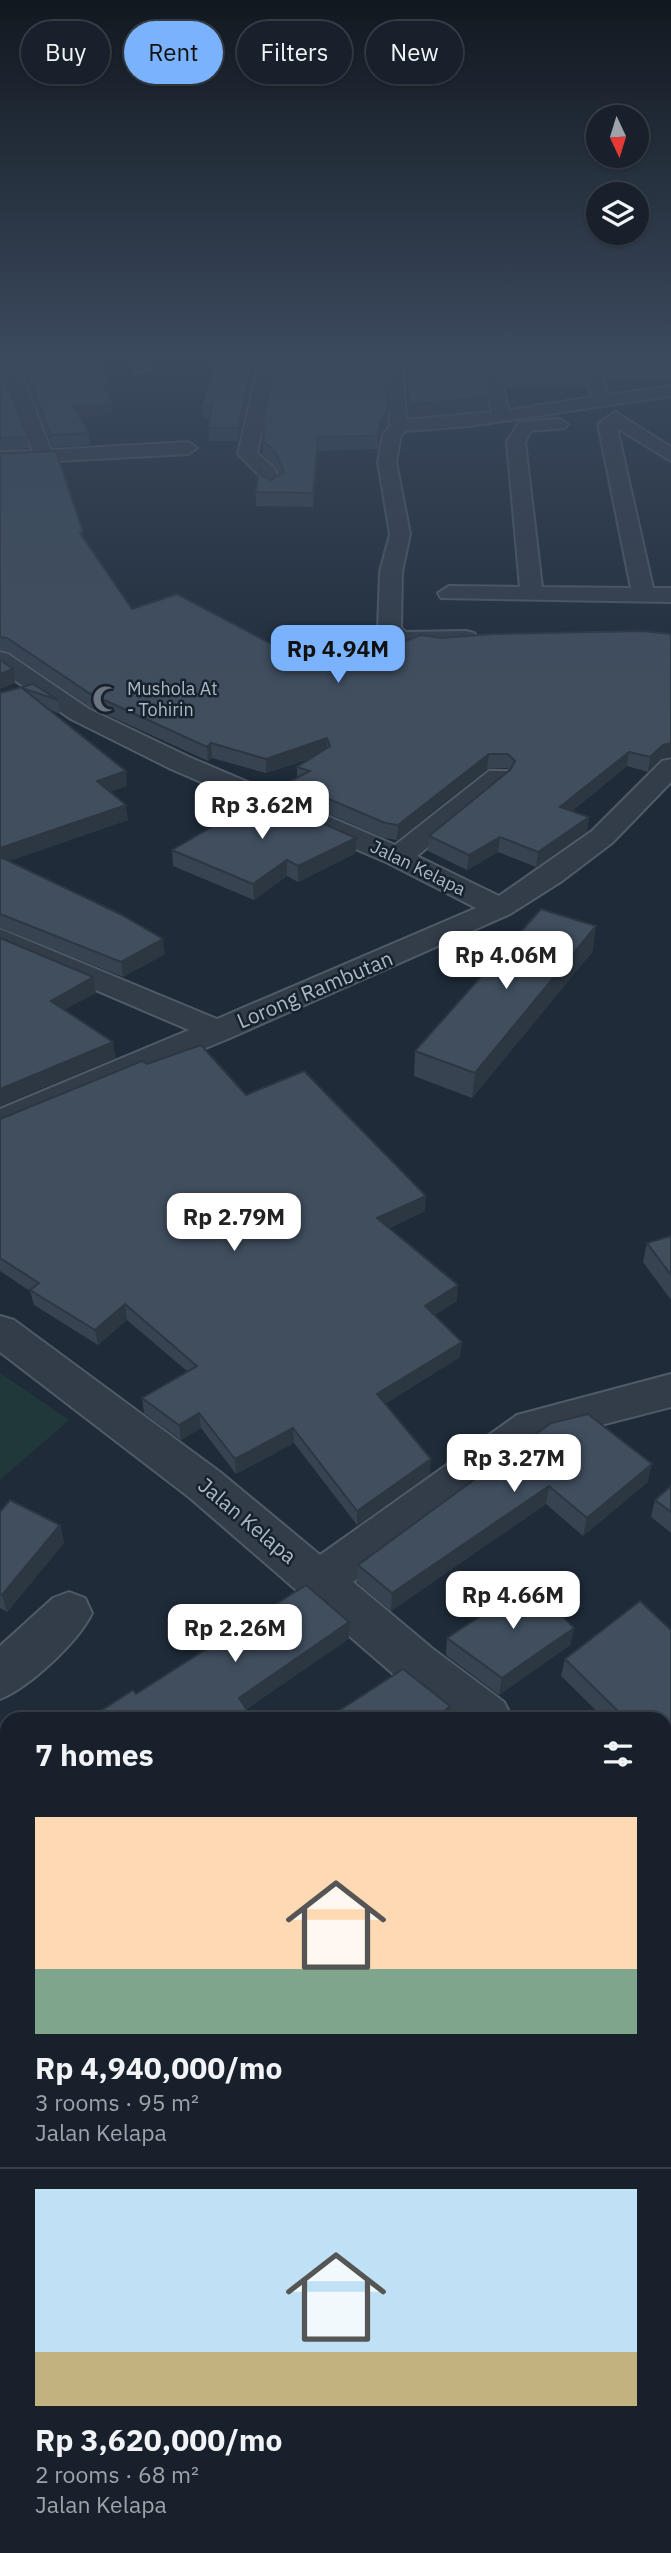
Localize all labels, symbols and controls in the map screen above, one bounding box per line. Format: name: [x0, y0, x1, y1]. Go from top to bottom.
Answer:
chip: Buy: [21, 21, 110, 84]
chip: Rent: [124, 21, 223, 84]
chip: Filters: [237, 21, 352, 84]
chip: New: [366, 21, 463, 84]
north arrow: [586, 105, 649, 168]
map controls: [586, 105, 649, 245]
button: layers: [586, 182, 649, 245]
pin: Rp 4.94M: [266, 626, 410, 685]
text: Rp 4.94M: [287, 633, 389, 663]
place label: Mushola At - Tohirin: [127, 677, 217, 721]
mosque icon: Mushola At - Tohirin: [91, 684, 121, 714]
pin: Rp 3.62M: [190, 782, 334, 841]
text: Rp 3.62M: [211, 789, 313, 819]
street label: Jalan Kelapa: [367, 835, 470, 901]
pin: Rp 4.06M: [434, 932, 578, 991]
text: Rp 4.06M: [455, 939, 557, 969]
street label: Lorong Rambutan: [232, 944, 397, 1035]
pin: Rp 2.79M: [162, 1194, 306, 1253]
text: Rp 2.79M: [183, 1201, 285, 1231]
pin: Rp 3.27M: [442, 1434, 586, 1494]
text: Rp 3.27M: [463, 1442, 565, 1472]
street label: Jalan Kelapa: [193, 1471, 303, 1570]
pin: Rp 4.66M: [441, 1572, 585, 1631]
text: Rp 4.66M: [462, 1579, 564, 1609]
pin: Rp 2.26M: [163, 1604, 307, 1664]
text: Rp 2.26M: [184, 1612, 286, 1642]
text: 7 homes: [35, 1735, 154, 1774]
icon: filters: [599, 1735, 637, 1773]
icon: home: [273, 1862, 399, 1988]
text: Rp 4,940,000/mo: [35, 2048, 282, 2087]
text: 3 rooms · 95 m²: [35, 2087, 199, 2117]
text: Jalan Kelapa: [35, 2117, 167, 2147]
icon: home: [273, 2234, 399, 2360]
text: Rp 3,620,000/mo: [35, 2420, 282, 2459]
text: 2 rooms · 68 m²: [35, 2459, 199, 2489]
text: Jalan Kelapa: [35, 2489, 167, 2519]

